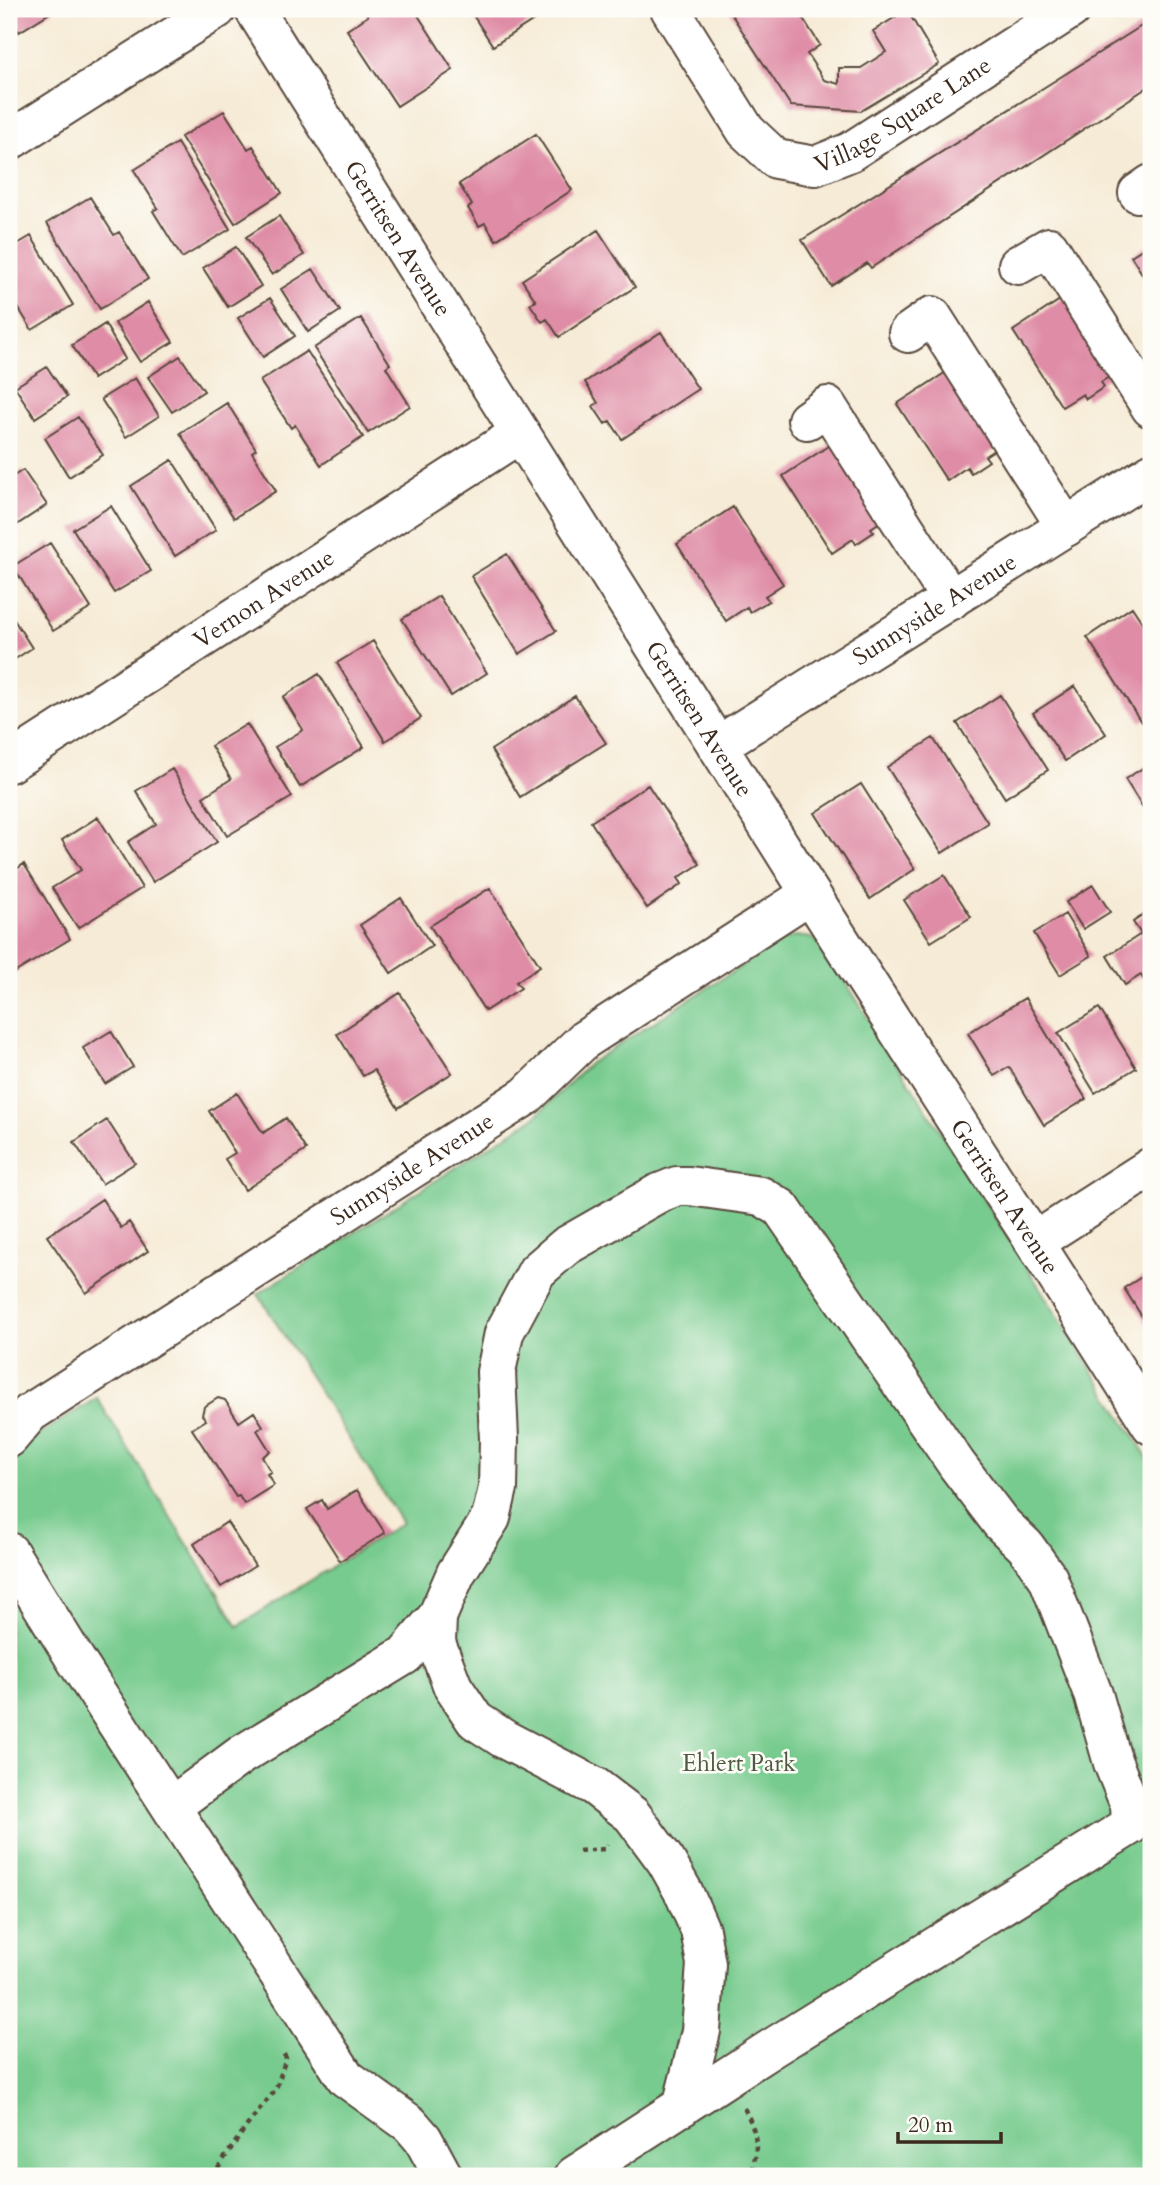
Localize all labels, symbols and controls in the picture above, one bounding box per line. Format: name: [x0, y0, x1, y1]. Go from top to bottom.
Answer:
street label: Village Square Lane: [810, 49, 998, 182]
street label: Gerritsen Avenue: [336, 154, 459, 323]
street label: Vernon Avenue: [187, 541, 341, 657]
street label: Sunnyside Avenue: [846, 546, 1023, 674]
street label: Gerritsen Avenue: [637, 635, 761, 803]
street label: Sunnyside Avenue: [324, 1105, 500, 1234]
street label: Gerritsen Avenue: [942, 1113, 1067, 1281]
park label: Ehlert Park: [682, 1747, 796, 1780]
scale bar: [898, 2101, 1001, 2145]
text: 20 m: [908, 2111, 953, 2140]

